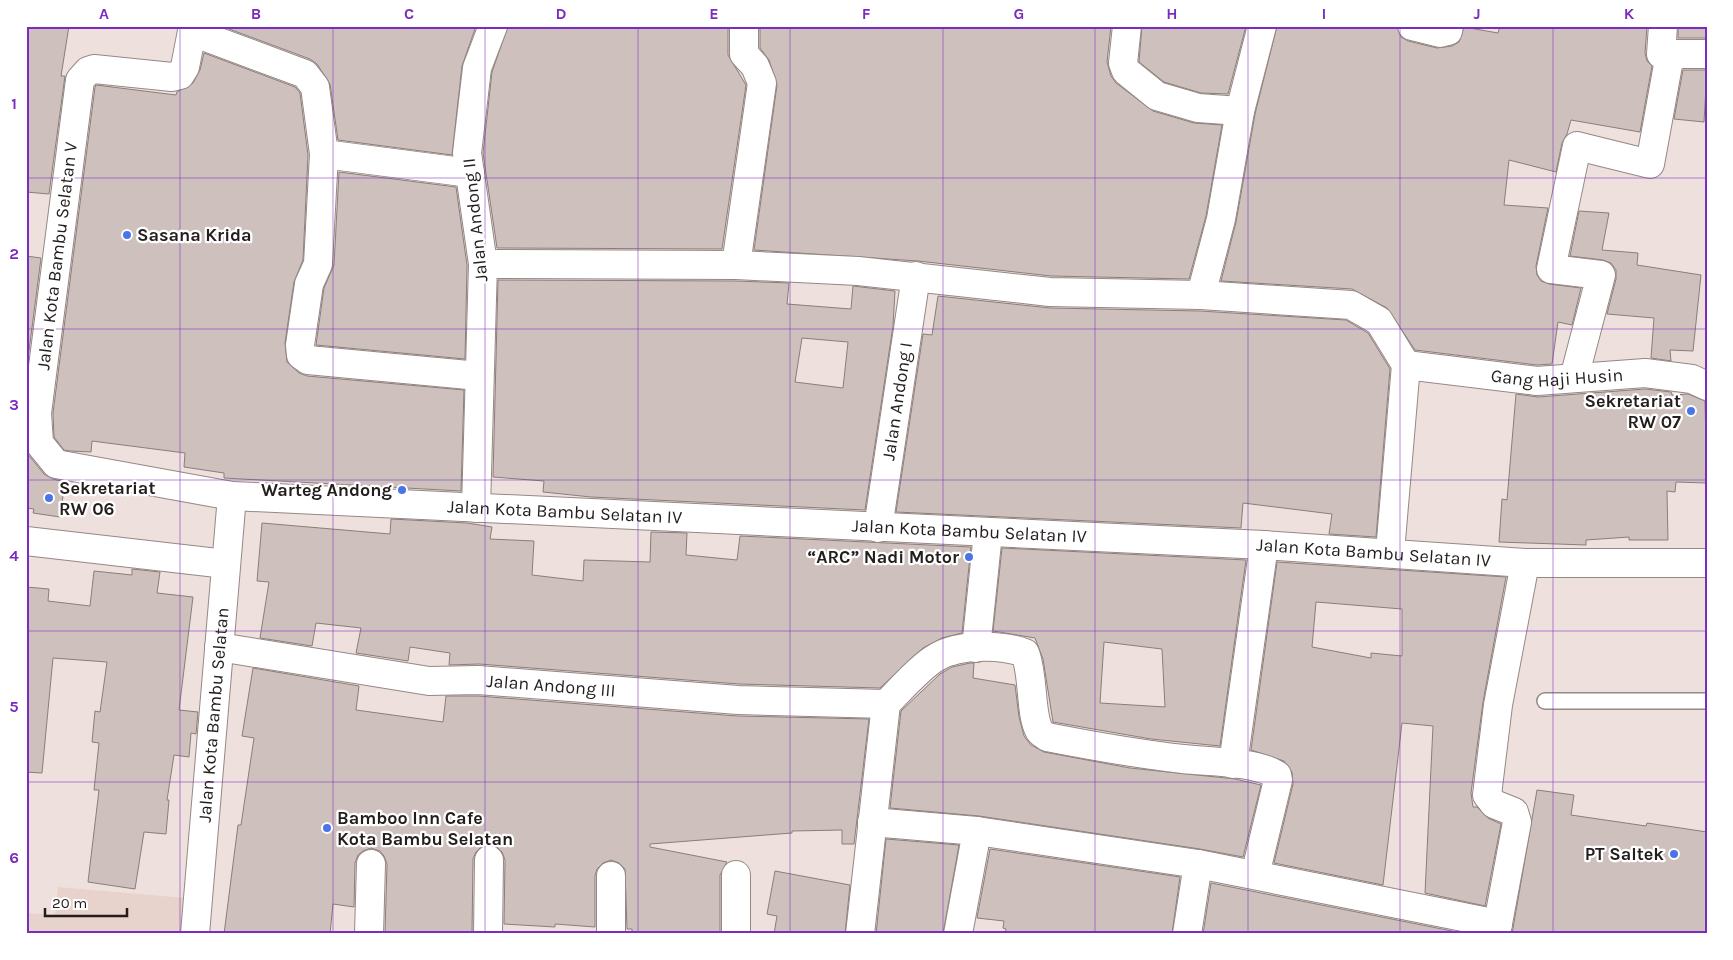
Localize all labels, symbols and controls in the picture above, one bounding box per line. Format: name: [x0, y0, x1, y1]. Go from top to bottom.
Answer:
text: A: [99, 4, 109, 23]
text: B: [251, 4, 261, 23]
text: C: [404, 4, 414, 23]
text: D: [556, 4, 567, 23]
text: E: [709, 4, 719, 23]
text: F: [862, 4, 871, 23]
text: G: [1014, 4, 1024, 23]
text: H: [1166, 4, 1178, 23]
text: I: [1322, 4, 1326, 23]
text: J: [1473, 4, 1481, 23]
text: K: [1624, 4, 1635, 23]
text: 1: [11, 94, 17, 113]
street label: Jalan Kota Bambu Selatan V: [32, 141, 82, 371]
street label: Jalan Andong II: [458, 157, 492, 283]
place label: Sasana Krida: [137, 224, 252, 246]
marker: Sasana Krida: [121, 229, 133, 241]
text: 2: [9, 244, 19, 263]
street label: Jalan Andong I: [877, 341, 917, 462]
street label: Gang Haji Husin: [1490, 364, 1624, 392]
place label: Sekretariat RW 07: [1585, 390, 1681, 433]
text: 3: [9, 395, 19, 414]
marker: Sekretariat RW 07: [1685, 405, 1697, 417]
place label: Sekretariat RW 06: [59, 477, 156, 520]
place label: Warteg Andong: [261, 479, 393, 501]
marker: Warteg Andong: [396, 484, 408, 496]
marker: Sekretariat RW 06: [43, 492, 55, 504]
street label: Jalan Kota Bambu Selatan IV: [447, 495, 683, 528]
street label: Jalan Kota Bambu Selatan IV: [851, 514, 1087, 548]
street label: Jalan Kota Bambu Selatan IV: [1256, 534, 1492, 572]
text: 4: [9, 546, 19, 565]
place label: “ARC” Nadi Motor: [807, 546, 959, 568]
marker: “ARC” Nadi Motor: [963, 551, 975, 563]
street label: Jalan Kota Bambu Selatan: [193, 606, 234, 823]
street label: Jalan Andong III: [486, 670, 616, 702]
text: 5: [9, 697, 19, 716]
place label: Bamboo Inn Cafe Kota Bambu Selatan: [337, 807, 513, 850]
marker: Bamboo Inn Cafe Kota Bambu Selatan: [321, 822, 333, 834]
place label: PT Saltek: [1585, 843, 1664, 865]
text: 6: [9, 848, 19, 867]
marker: PT Saltek: [1668, 848, 1680, 860]
scale bar: [45, 885, 128, 917]
text: 20 m: [52, 894, 87, 912]

